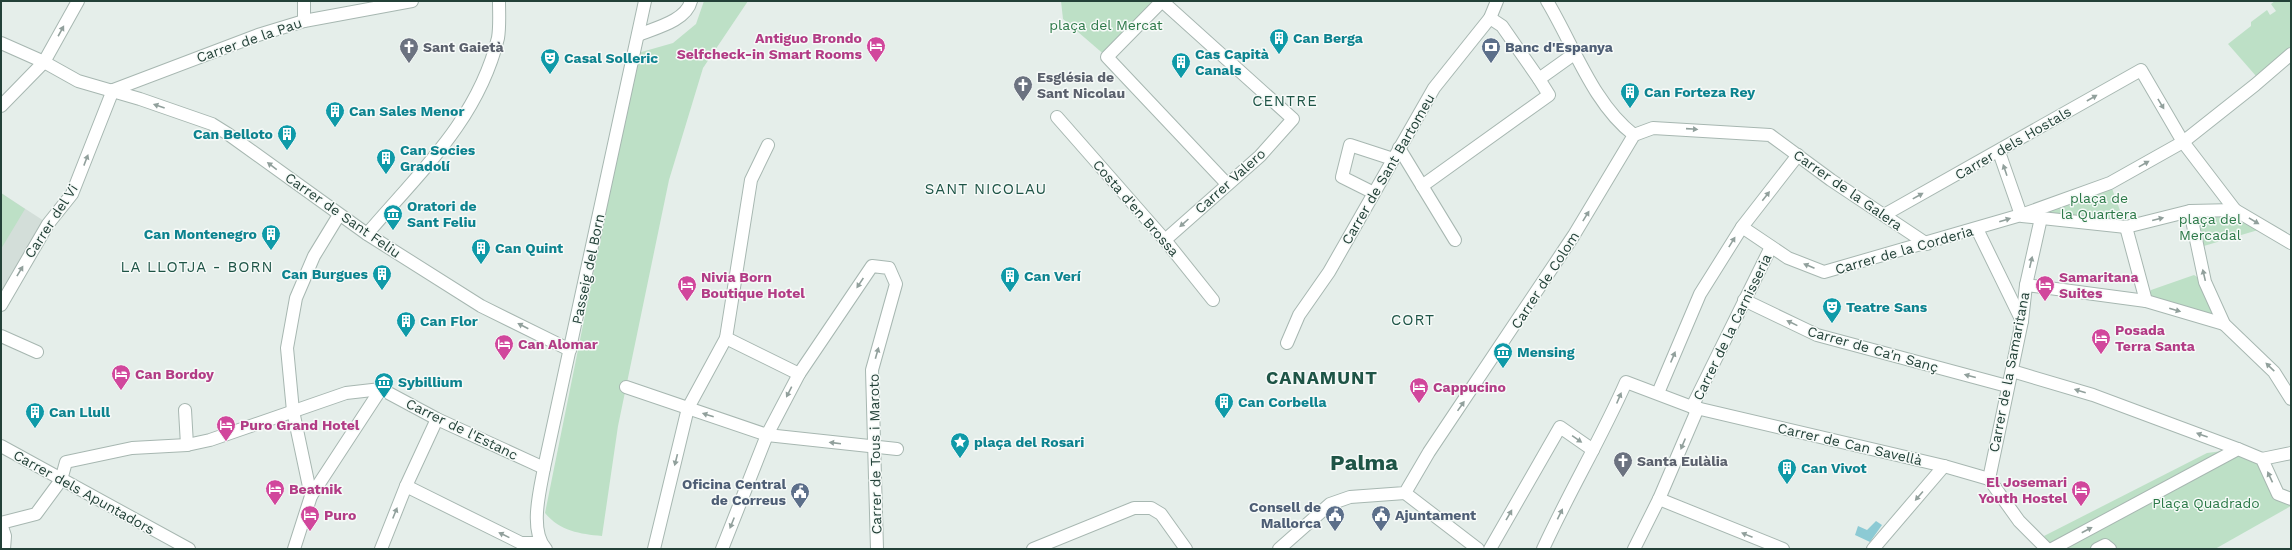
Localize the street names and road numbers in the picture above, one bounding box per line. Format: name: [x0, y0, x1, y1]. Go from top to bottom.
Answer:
street label: Carrer de la Pau: [194, 14, 304, 66]
street label: Carrer de Sant Bartomeu: [1338, 91, 1438, 247]
street label: Carrer dels Hostals: [1952, 103, 2074, 183]
street label: Carrer Valero: [1192, 145, 1268, 217]
street label: Carrer de la Galera: [1791, 146, 1906, 234]
street label: Costa d'en Brossa: [1090, 156, 1182, 260]
street label: Carrer de Sant Feliu: [282, 169, 404, 261]
street label: Carrer del Vi: [21, 181, 81, 261]
street label: Passeig del Born: [568, 212, 608, 326]
street label: Carrer de la Corderia: [1833, 223, 1975, 277]
street label: Carrer de Colom: [1508, 228, 1582, 332]
street label: Carrer de la Carnisseria: [1690, 251, 1775, 403]
street label: Carrer de la Samaritana: [1986, 290, 2032, 454]
street label: Carrer de Ca'n Sanç: [1806, 323, 1940, 375]
street label: Carrer de Tous i Maroto: [866, 374, 884, 534]
street label: Carrer de l'Estanc: [403, 395, 521, 463]
street label: Carrer de Can Savellà: [1776, 420, 1924, 468]
street label: Carrer dels Apuntadors: [11, 447, 157, 537]

